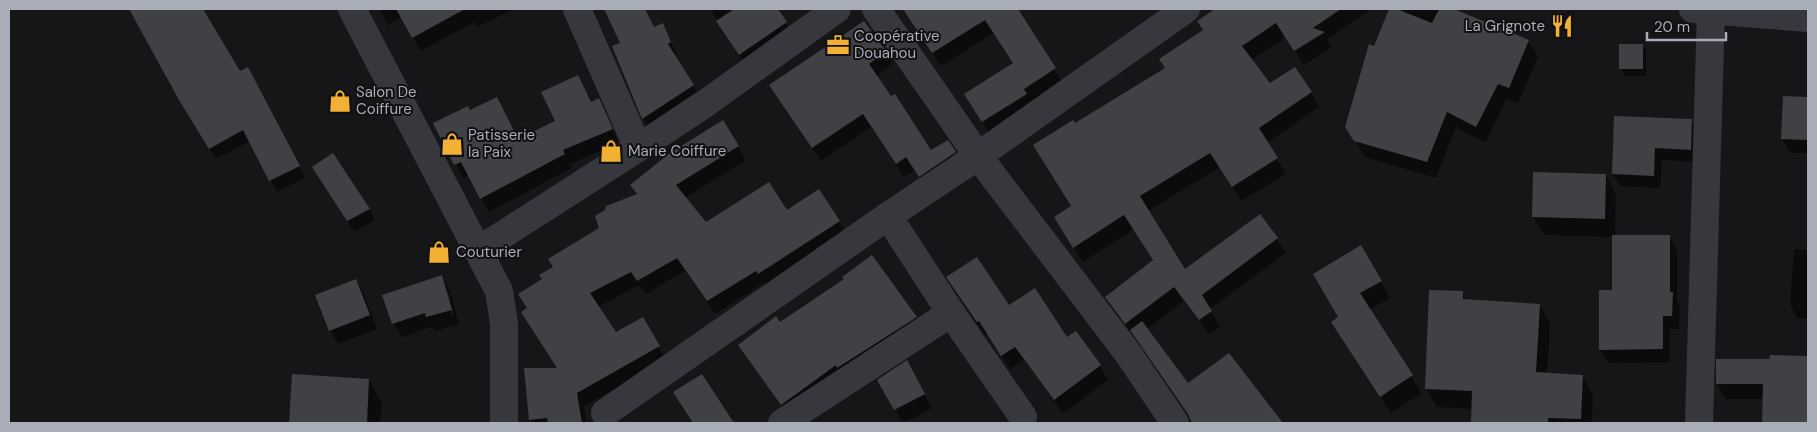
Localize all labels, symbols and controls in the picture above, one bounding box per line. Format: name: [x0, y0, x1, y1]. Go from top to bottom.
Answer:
scale bar: [1647, 10, 1726, 42]
restaurant icon: La Grignote: [1549, 13, 1575, 39]
place label: La Grignote: [1465, 16, 1545, 36]
text: 20 m: [1654, 17, 1690, 37]
place label: Coopérative Douahou: [854, 26, 940, 63]
office icon: Coopérative Douahou: [825, 32, 851, 58]
place label: Salon De Coiffure: [356, 82, 417, 119]
shop icon: Salon De Coiffure: [327, 88, 353, 114]
place label: Patisserie la Paix: [468, 125, 535, 162]
shop icon: Patisserie la Paix: [439, 131, 465, 157]
shop icon: Marie Coiffure: [598, 138, 624, 164]
place label: Marie Coiffure: [628, 141, 726, 161]
shop icon: Couturier: [426, 239, 452, 265]
place label: Couturier: [456, 242, 522, 262]

